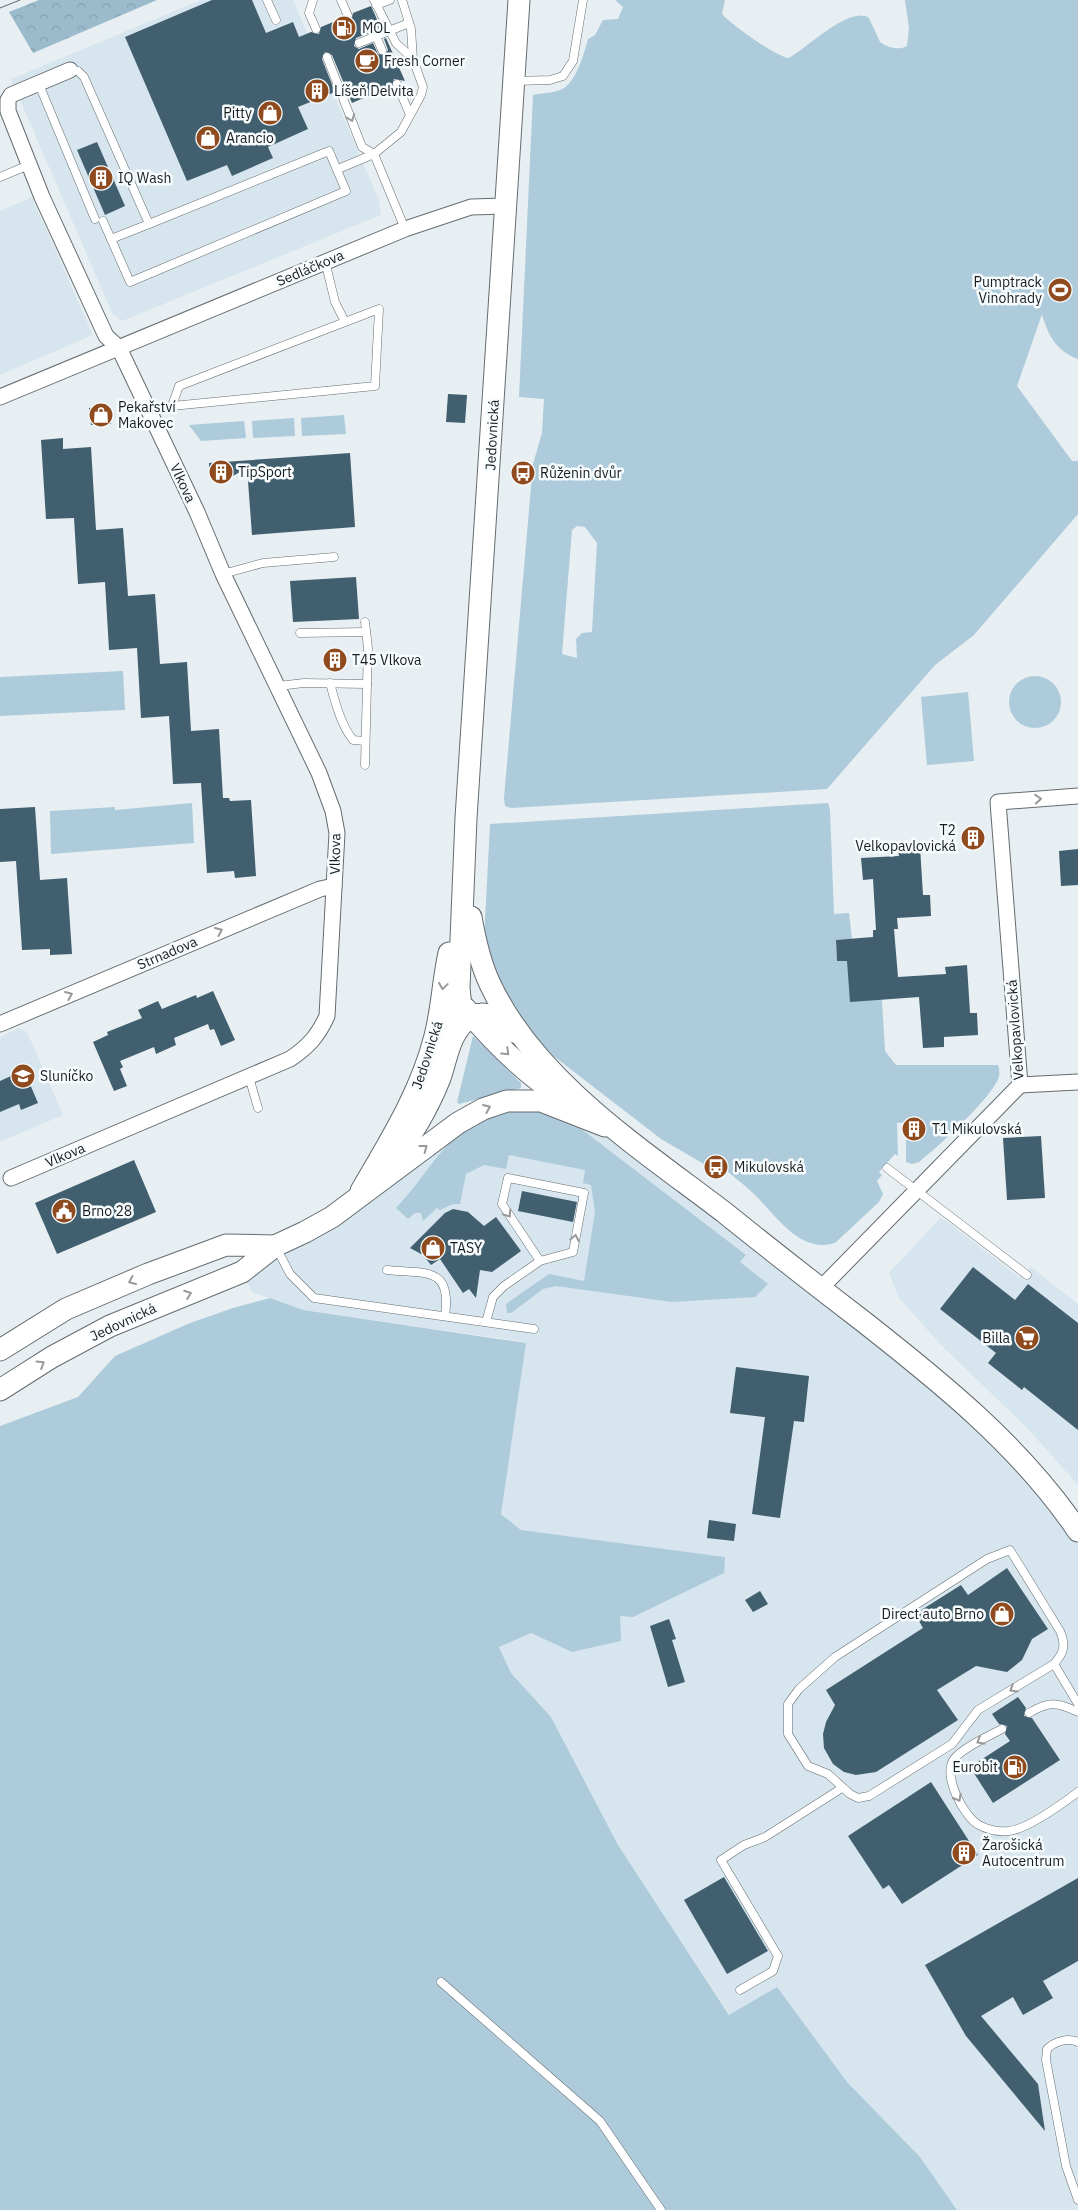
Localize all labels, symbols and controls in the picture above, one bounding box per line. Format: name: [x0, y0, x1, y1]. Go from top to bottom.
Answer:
fuel station icon: MOL: [331, 15, 357, 41]
place label: MOL: [362, 19, 390, 37]
cafe icon: Fresh Corner: [354, 48, 380, 74]
place label: Fresh Corner: [384, 52, 465, 70]
building icon: Líšeň Delvita: [304, 78, 330, 104]
place label: Líšeň Delvita: [334, 82, 414, 100]
shop icon: Pitty: [257, 100, 283, 126]
place label: Pitty: [223, 104, 252, 122]
one-way arrow: [345, 113, 355, 122]
shop icon: Arancio: [195, 125, 221, 151]
place label: Arancio: [226, 129, 274, 147]
building icon: IQ Wash: [88, 165, 114, 191]
place label: IQ Wash: [118, 169, 171, 187]
street label: Sedláčkova: [274, 246, 347, 290]
place label: Pumptrack Vinohrady: [973, 273, 1043, 307]
sports icon: Pumptrack Vinohrady: [1047, 277, 1073, 303]
place label: Pekařství Makovec: [118, 398, 176, 432]
street label: Jedovnická: [481, 399, 503, 471]
shop icon: Pekařství Makovec: [88, 402, 114, 428]
building icon: TipSport: [208, 459, 234, 485]
street label: Vlkova: [166, 460, 200, 506]
bus stop icon: Růženin dvůr: [510, 460, 536, 486]
place label: TipSport: [238, 463, 292, 481]
place label: Růženin dvůr: [540, 464, 622, 482]
building icon: T45 Vlkova: [322, 647, 348, 673]
place label: T45 Vlkova: [352, 651, 422, 669]
one-way arrow: [1034, 793, 1042, 804]
place label: T2 Velkopavlovická: [855, 821, 957, 855]
building icon: T2 Velkopavlovická: [960, 825, 986, 851]
street label: Vlkova: [326, 833, 344, 875]
one-way arrow: [214, 927, 223, 938]
street label: Strnadova: [134, 932, 200, 974]
street label: Velkopavlovická: [1002, 979, 1027, 1081]
one-way arrow: [439, 982, 449, 990]
one-way arrow: [64, 990, 73, 1001]
street label: Jedovnická: [407, 1018, 447, 1091]
one-way arrow: [500, 1046, 509, 1055]
school or university icon: Sluníčko: [10, 1063, 36, 1089]
place label: Sluníčko: [40, 1067, 94, 1085]
one-way arrow: [482, 1103, 490, 1113]
building icon: T1 Mikulovská: [901, 1116, 927, 1142]
place label: T1 Mikulovská: [932, 1120, 1022, 1138]
street label: Vlkova: [42, 1138, 88, 1171]
one-way arrow: [418, 1145, 428, 1154]
bus stop icon: Mikulovská: [703, 1154, 729, 1180]
place label: Mikulovská: [734, 1158, 805, 1176]
public building icon: Brno 28: [51, 1198, 77, 1224]
place label: Brno 28: [82, 1202, 132, 1220]
one-way arrow: [502, 1208, 511, 1217]
one-way arrow: [570, 1233, 580, 1242]
shop icon: TASY: [420, 1235, 446, 1261]
place label: TASY: [450, 1239, 483, 1257]
one-way arrow: [128, 1274, 137, 1285]
one-way arrow: [183, 1290, 191, 1300]
street label: Jedovnická: [87, 1299, 159, 1345]
supermarket icon: Billa: [1014, 1325, 1040, 1351]
place label: Billa: [982, 1329, 1011, 1347]
one-way arrow: [36, 1361, 45, 1370]
shop icon: Direct auto Brno: [989, 1601, 1015, 1627]
place label: Direct auto Brno: [882, 1605, 984, 1623]
one-way arrow: [1009, 1683, 1018, 1692]
one-way arrow: [977, 1735, 986, 1745]
fuel station icon: Eurobit: [1002, 1754, 1028, 1780]
place label: Eurobit: [952, 1758, 998, 1776]
one-way arrow: [952, 1792, 962, 1801]
place label: Žarošická Autocentrum: [982, 1835, 1064, 1870]
building icon: Žarošická Autocentrum: [951, 1840, 977, 1866]

